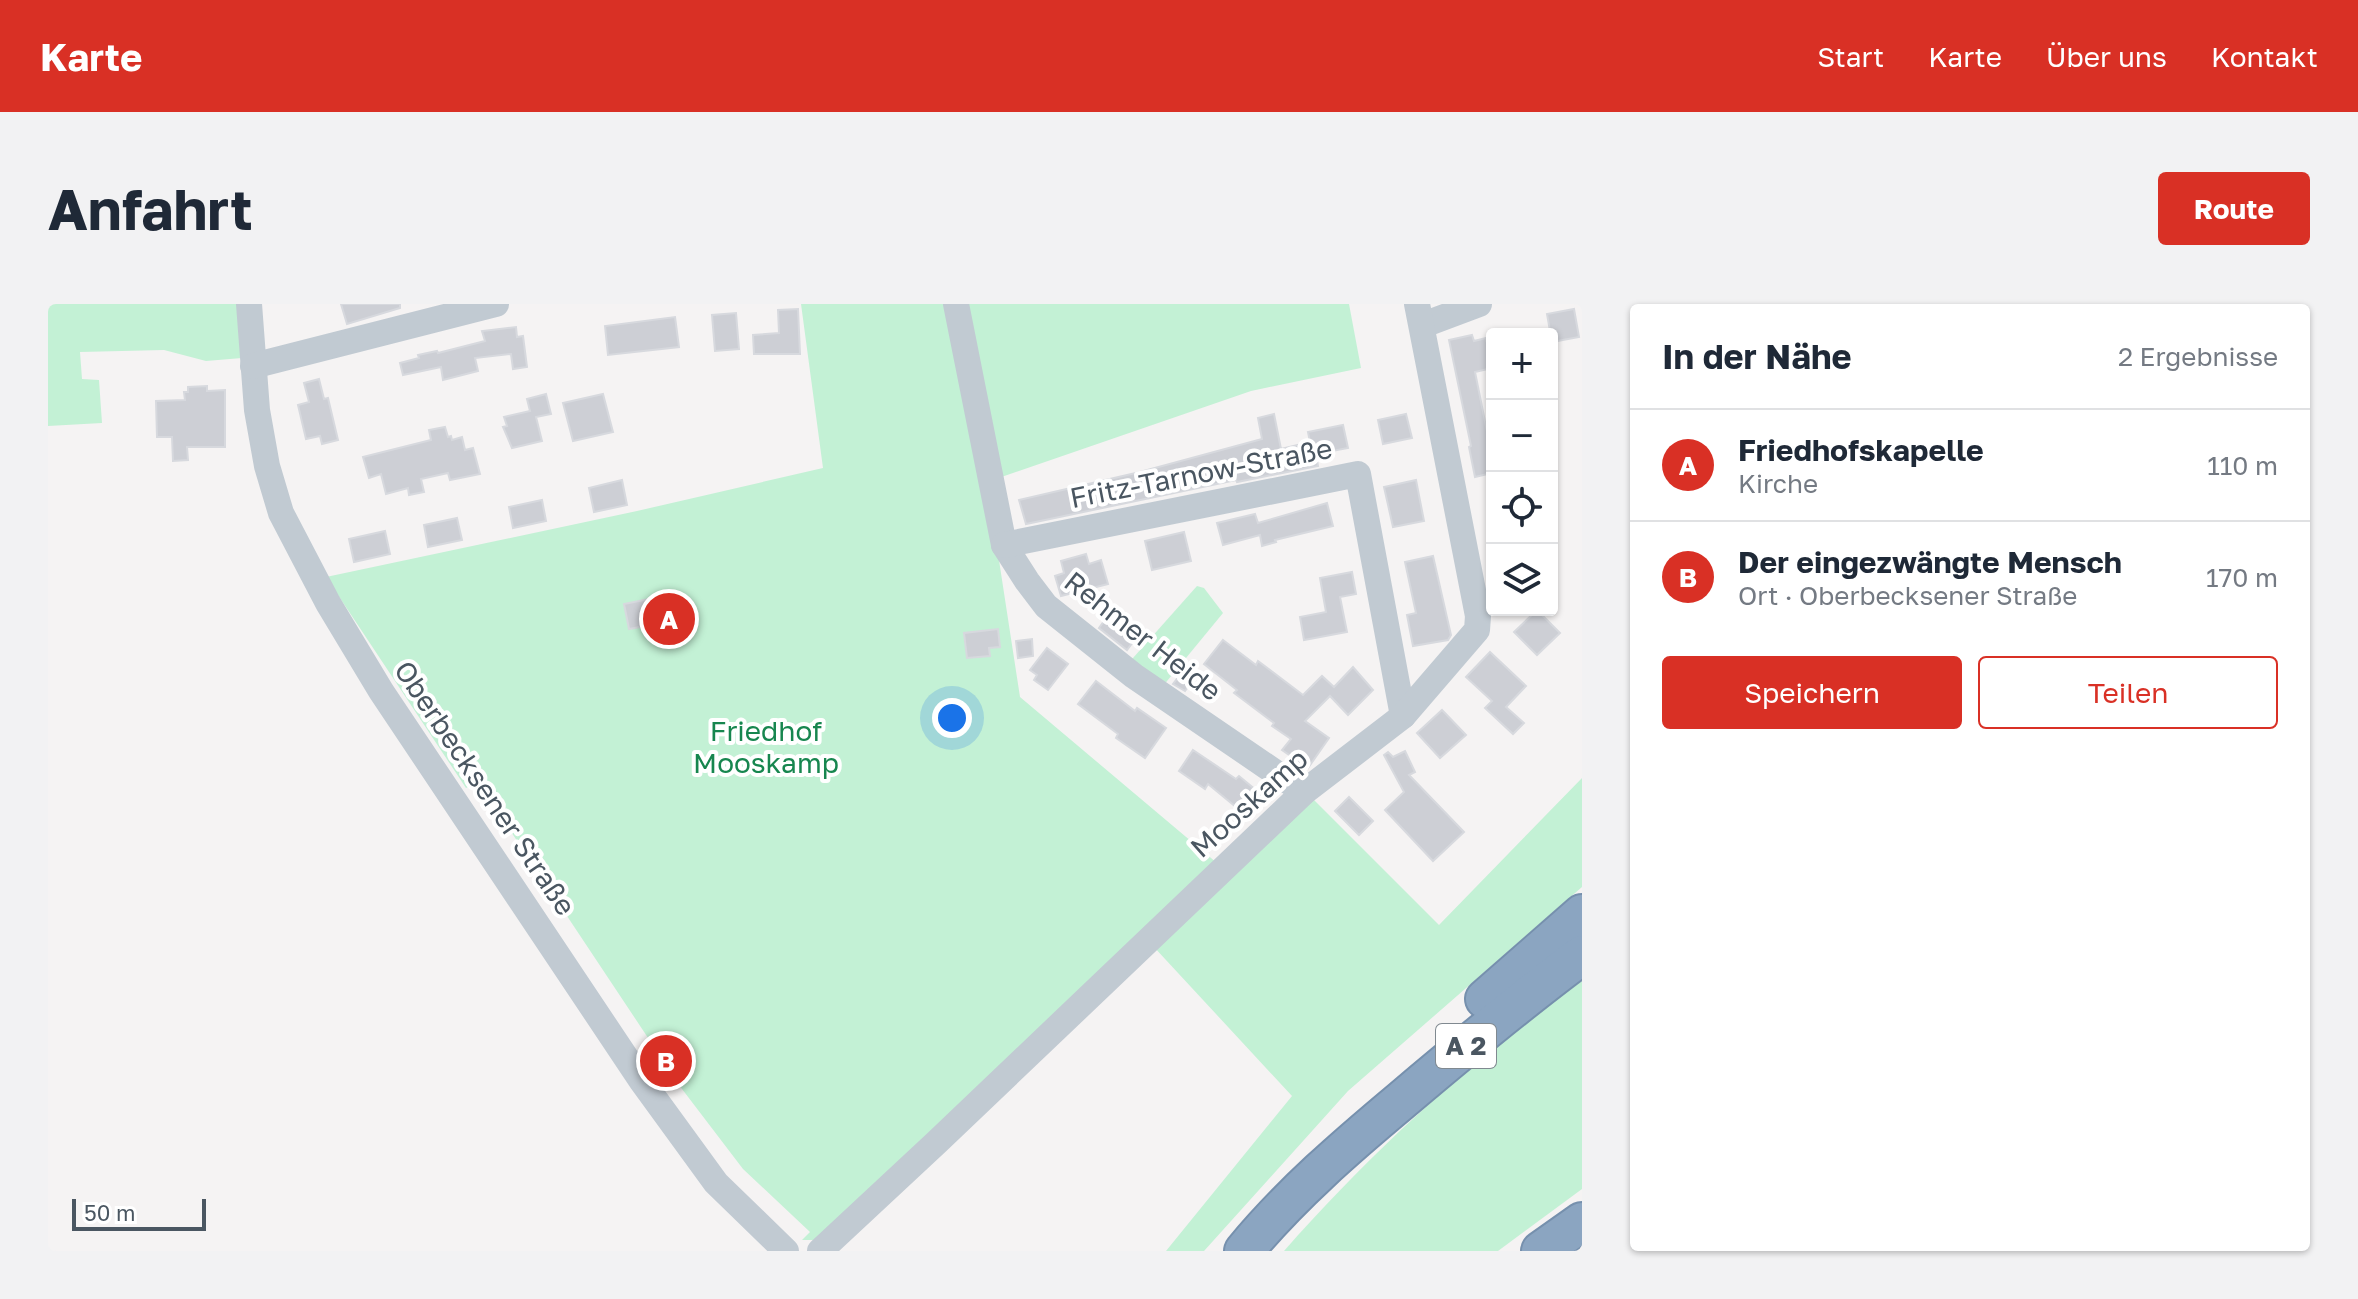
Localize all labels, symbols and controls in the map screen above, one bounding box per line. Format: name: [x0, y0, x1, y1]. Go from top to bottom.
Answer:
text: Karte: [40, 34, 142, 79]
text: Start: [1817, 40, 1884, 73]
text: Karte: [1928, 40, 2002, 73]
text: Über uns: [2046, 40, 2167, 73]
text: Kontakt: [2211, 40, 2318, 73]
button: Route: [2158, 172, 2310, 245]
text: Anfahrt: [48, 175, 253, 242]
map controls: [1486, 328, 1558, 616]
button: +: [1486, 328, 1558, 400]
text: In der Nähe: [1662, 336, 1852, 376]
text: 2 Ergebnisse: [2118, 341, 2278, 372]
button: −: [1486, 400, 1558, 472]
street label: Fritz-Tarnow-Straße: [1067, 431, 1335, 514]
text: Friedhofskapelle: [1738, 432, 1984, 468]
text: A: [1679, 450, 1697, 481]
text: 110 m: [2207, 450, 2278, 481]
text: Kirche: [1738, 468, 1818, 499]
button: locate: [1486, 472, 1558, 544]
button: layers: [1486, 544, 1558, 616]
text: Der eingezwängte Mensch: [1738, 544, 2122, 580]
text: B: [1679, 562, 1697, 593]
text: 170 m: [2206, 562, 2278, 593]
street label: Rehmer Heide: [1058, 564, 1228, 707]
text: Ort · Oberbecksener Straße: [1738, 580, 2077, 611]
pin: A: [643, 589, 695, 649]
street label: Oberbecksener Straße: [388, 654, 583, 921]
button: Speichern: [1662, 656, 1962, 729]
button: Teilen: [1978, 656, 2278, 729]
your location: [932, 698, 972, 738]
park label: Friedhof Mooskamp: [693, 714, 839, 779]
street label: Mooskamp: [1183, 742, 1314, 864]
road number: A 2: [1436, 1024, 1496, 1068]
pin: B: [640, 1031, 692, 1091]
scale bar: [72, 1195, 206, 1231]
text: 50 m: [84, 1199, 135, 1226]

